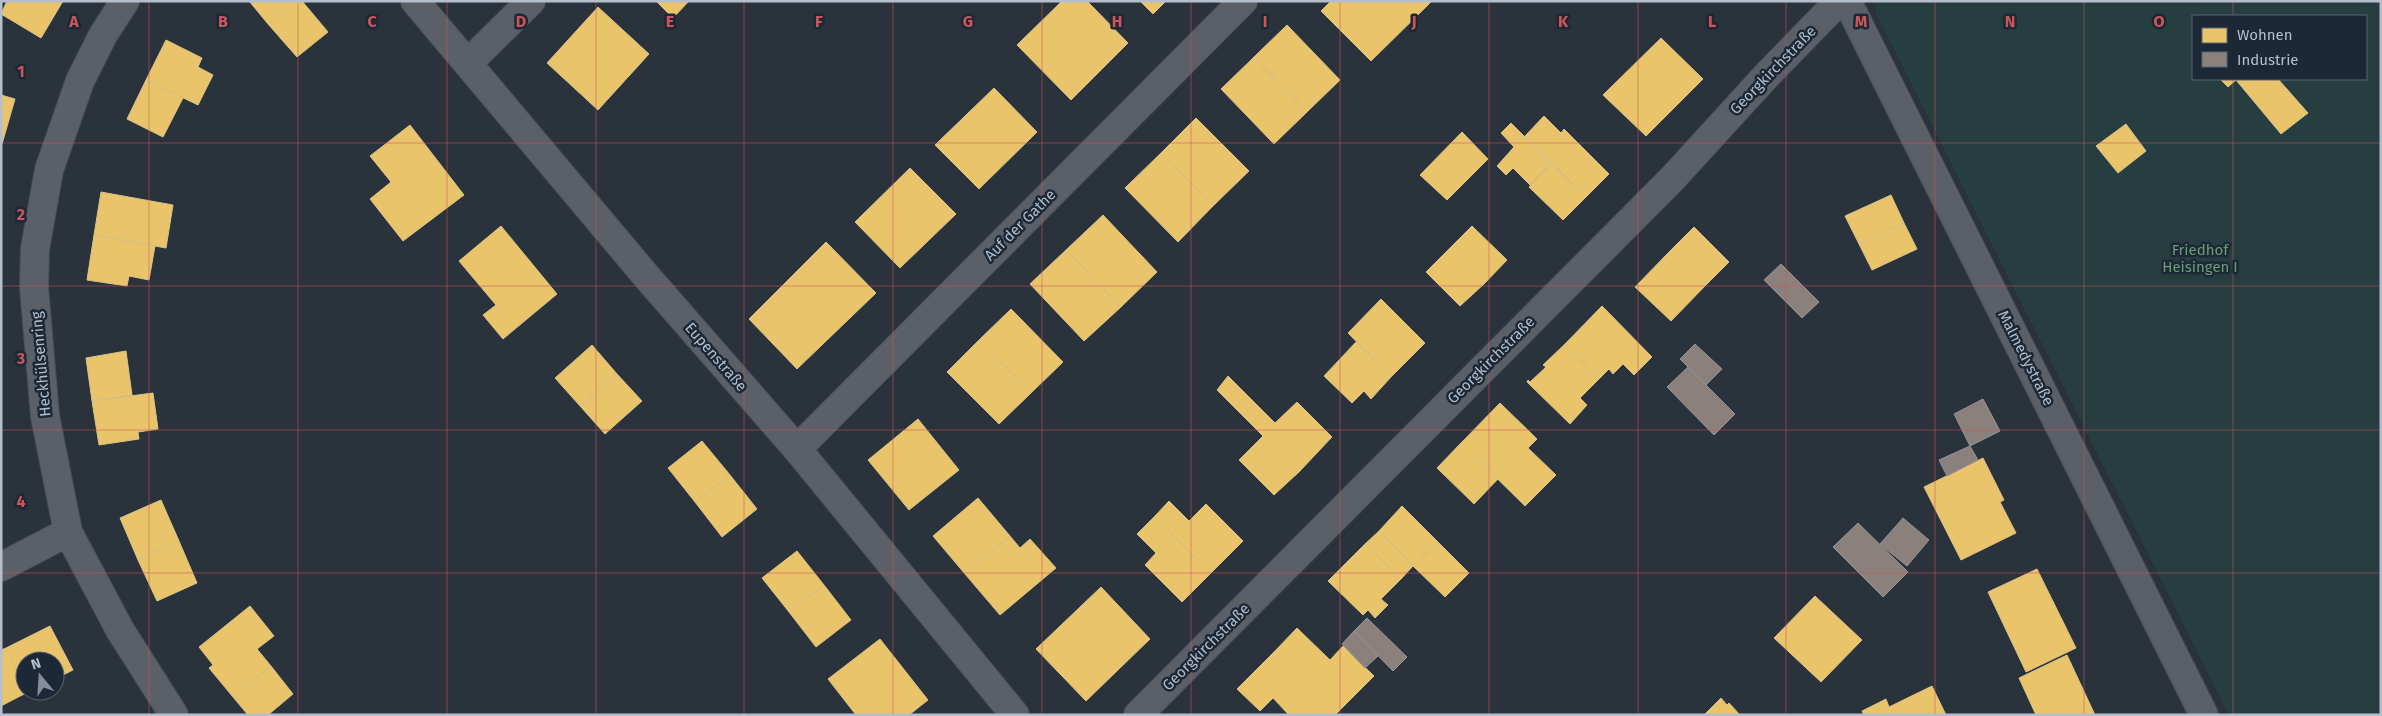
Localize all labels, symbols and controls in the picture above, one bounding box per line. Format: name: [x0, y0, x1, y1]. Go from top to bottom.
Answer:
text: A: [68, 12, 79, 31]
text: B: [218, 12, 228, 31]
text: C: [367, 12, 377, 31]
text: D: [516, 12, 526, 31]
text: E: [666, 12, 674, 31]
text: F: [815, 12, 823, 31]
text: G: [963, 12, 973, 31]
text: H: [1112, 12, 1122, 31]
text: I: [1263, 12, 1267, 31]
text: J: [1410, 12, 1417, 31]
text: K: [1558, 12, 1569, 31]
text: L: [1708, 12, 1716, 31]
text: M: [1855, 12, 1868, 31]
text: N: [2005, 12, 2015, 31]
text: O: [2153, 12, 2165, 31]
legend: [2192, 15, 2367, 80]
street label: Georgkirchstraße: [1726, 22, 1820, 118]
text: Wohnen: [2237, 26, 2293, 44]
text: Industrie: [2237, 51, 2299, 69]
text: 1: [17, 62, 25, 81]
street label: Auf der Gathe: [981, 186, 1059, 264]
text: 2: [17, 205, 25, 224]
park label: Friedhof Heisingen I: [2162, 241, 2238, 276]
street label: Malmedystraße: [1994, 307, 2058, 409]
street label: Heckhülsenring: [27, 310, 55, 417]
street label: Georgkirchstraße: [1444, 313, 1538, 407]
street label: Eupenstraße: [681, 319, 751, 395]
text: 3: [16, 349, 25, 368]
text: 4: [16, 492, 26, 511]
street label: Georgkirchstraße: [1159, 600, 1253, 694]
north arrow: [15, 651, 65, 701]
text: N: [29, 655, 43, 674]

